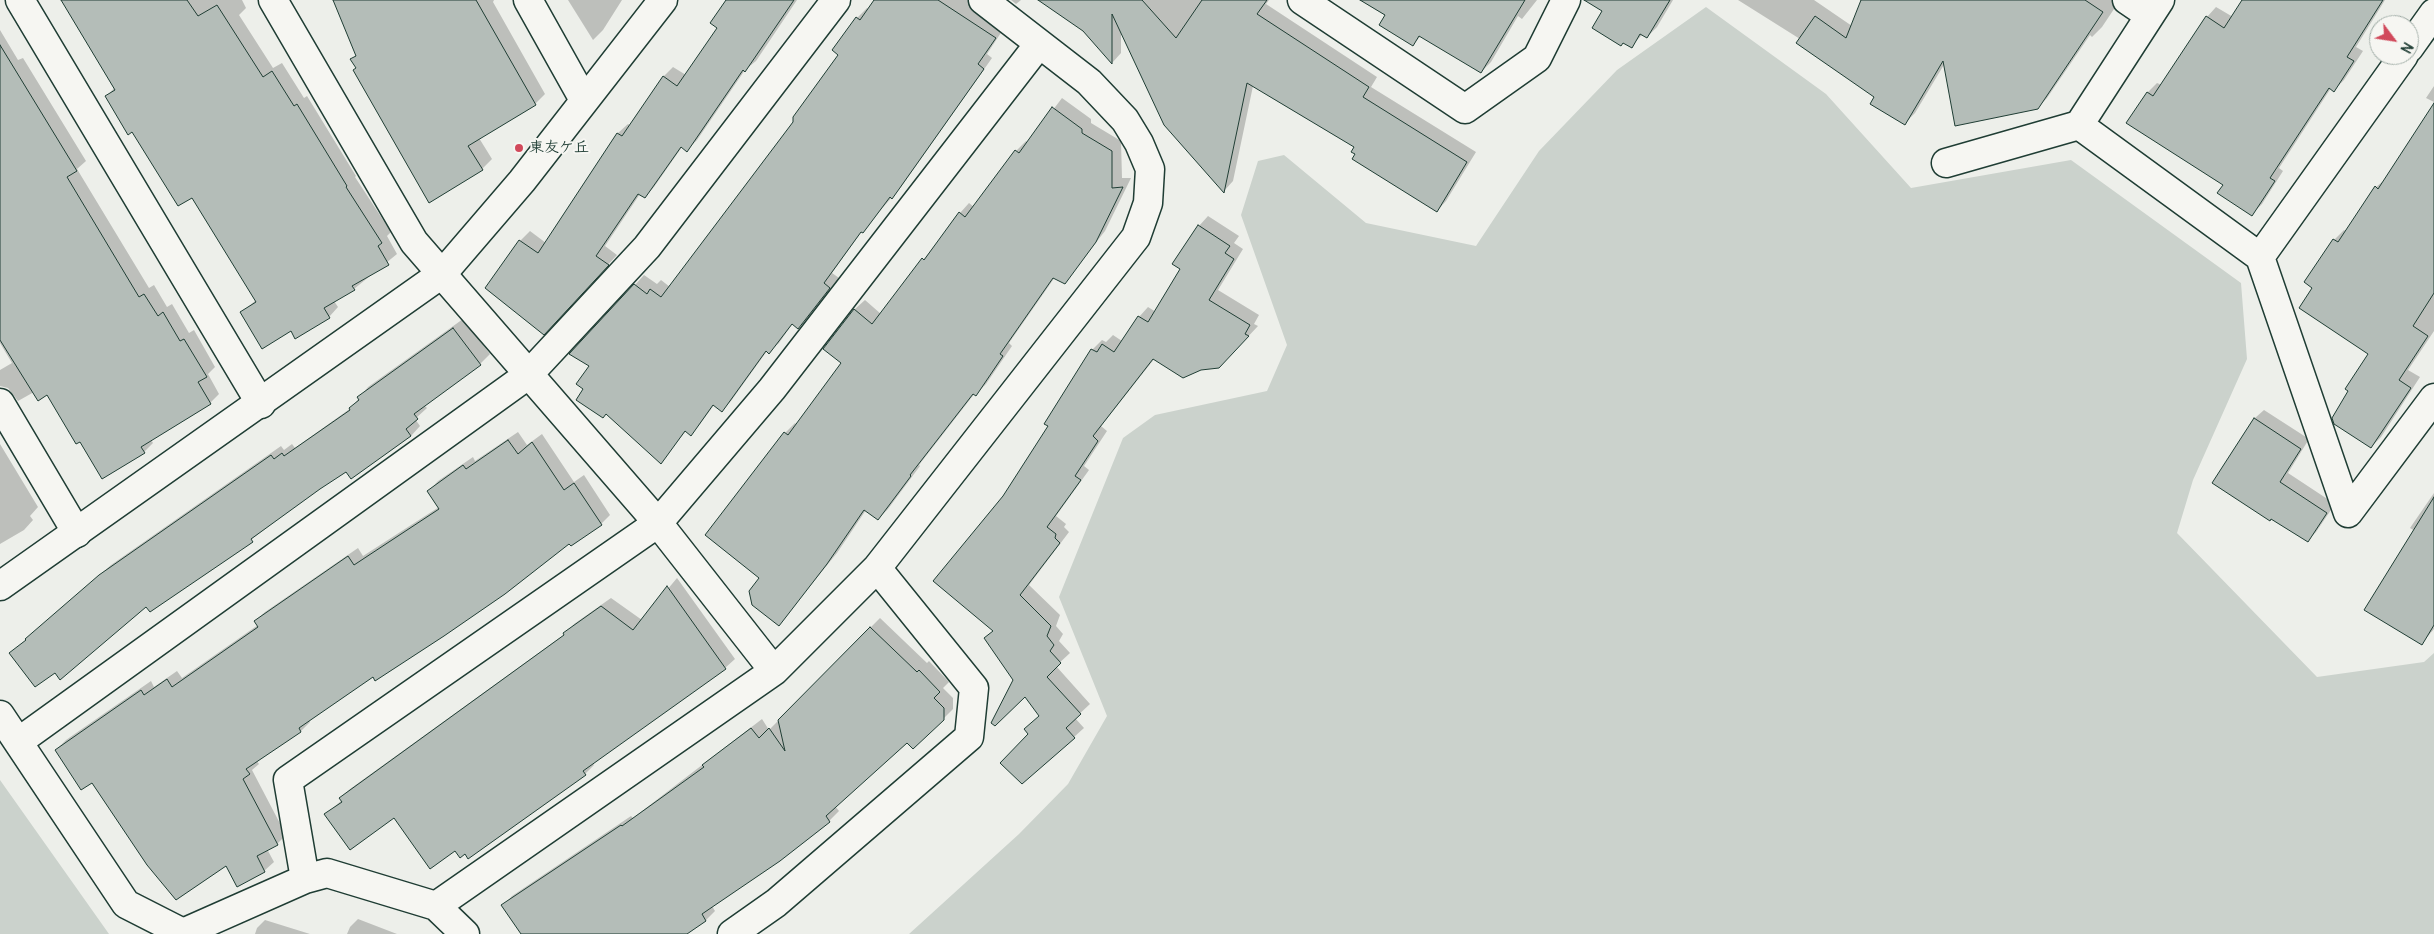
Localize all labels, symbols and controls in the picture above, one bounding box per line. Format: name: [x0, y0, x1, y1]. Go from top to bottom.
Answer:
north arrow: [2369, 15, 2419, 65]
text: N: [2397, 39, 2416, 56]
place label: 東友ケ丘: [529, 139, 589, 157]
marker: 東友ケ丘: [513, 142, 525, 154]

